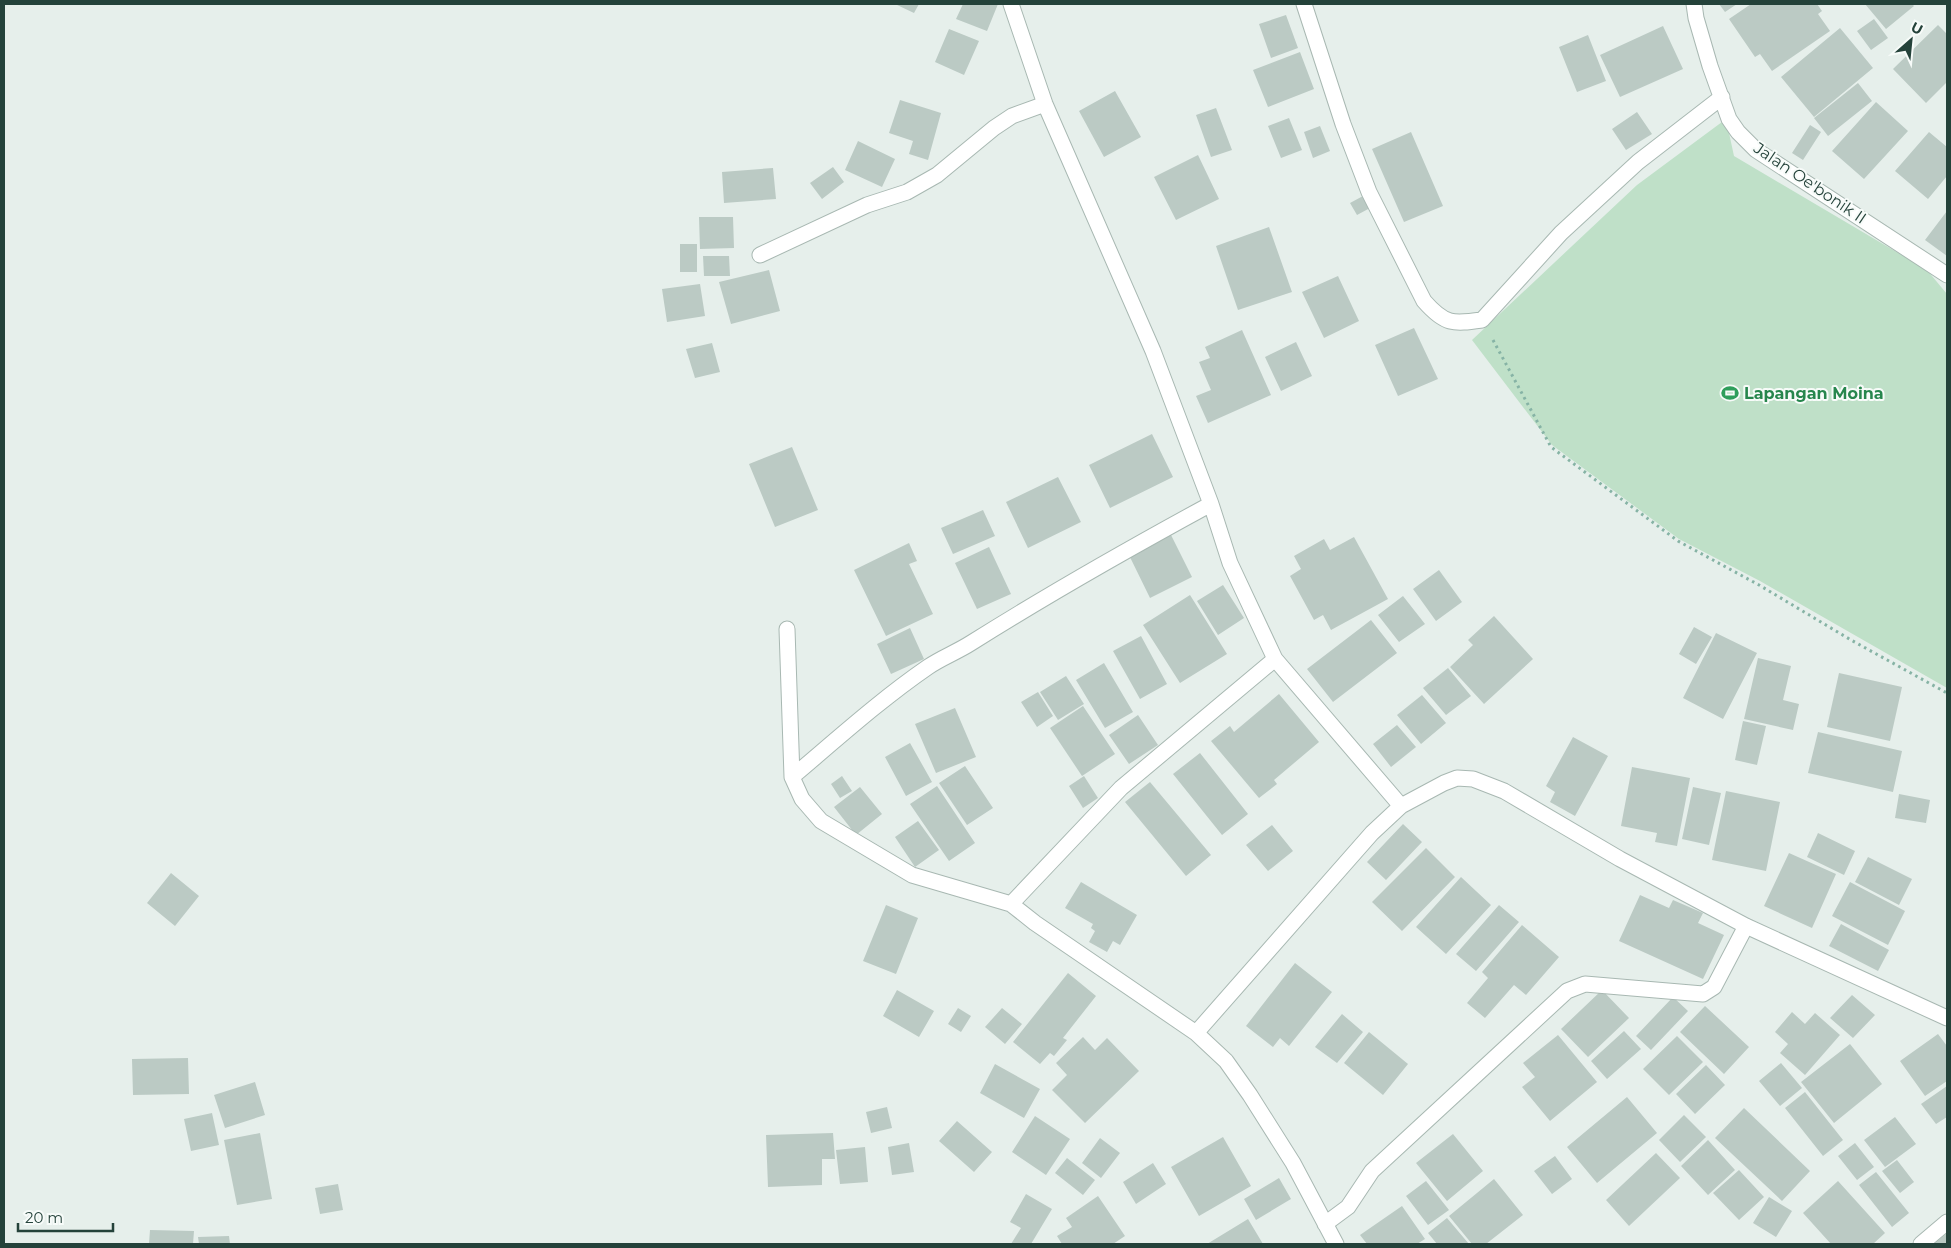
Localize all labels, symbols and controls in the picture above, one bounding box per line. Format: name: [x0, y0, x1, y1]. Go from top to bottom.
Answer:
north arrow: [1886, 15, 1936, 65]
text: U: [1908, 18, 1926, 39]
street label: Jalan Oe'bonik II: [1749, 138, 1870, 228]
sports icon: Lapangan Moina: [1720, 383, 1740, 403]
place label: Lapangan Moina: [1744, 384, 1884, 403]
scale bar: [18, 1200, 112, 1232]
text: 20 m: [25, 1208, 63, 1227]

